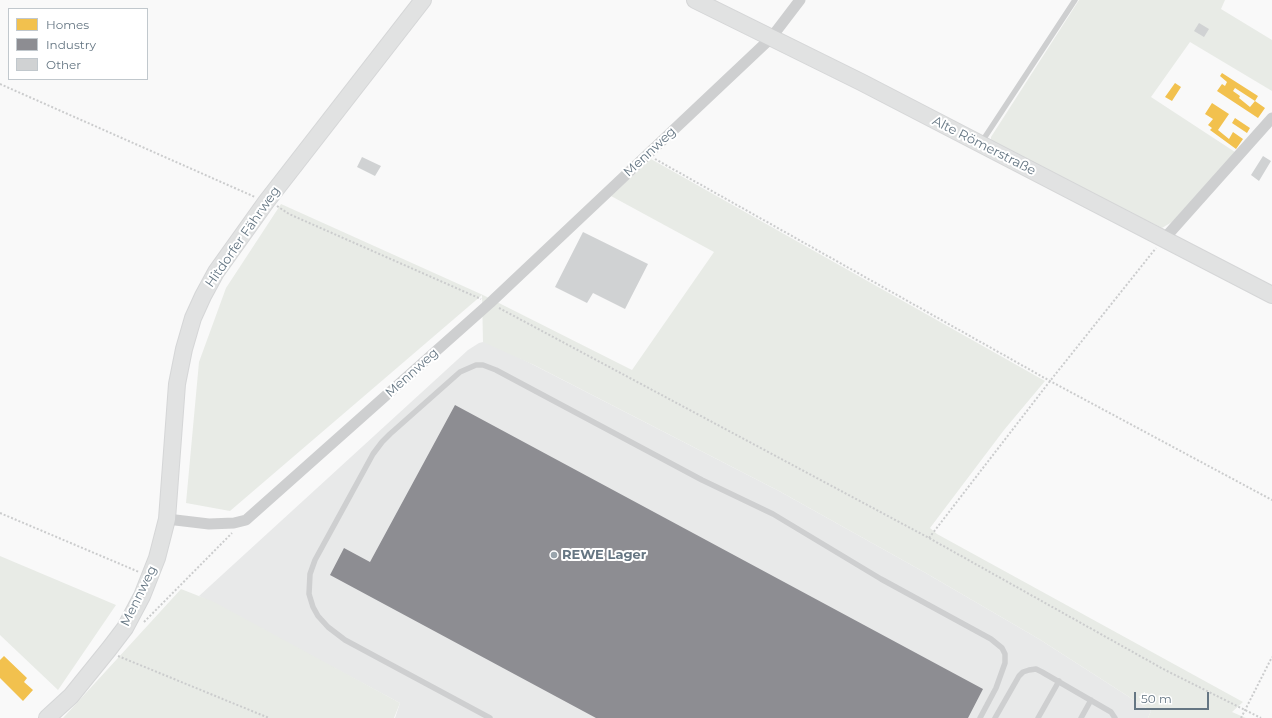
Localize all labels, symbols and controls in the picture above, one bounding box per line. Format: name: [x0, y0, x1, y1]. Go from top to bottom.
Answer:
legend: [8, 8, 148, 80]
text: Homes: [46, 17, 89, 32]
text: Industry: [46, 37, 96, 52]
text: Other: [46, 57, 81, 72]
street label: Alte Römerstraße: [930, 113, 1038, 179]
street label: Mennweg: [621, 124, 679, 180]
street label: Hitdorfer Fährweg: [202, 183, 284, 291]
street label: Mennweg: [382, 345, 442, 401]
place label: REWE Lager: [562, 547, 646, 563]
marker: REWE Lager: [549, 550, 559, 560]
street label: Mennweg: [118, 563, 160, 629]
scale bar: [1136, 684, 1211, 710]
text: 50 m: [1141, 691, 1172, 706]

